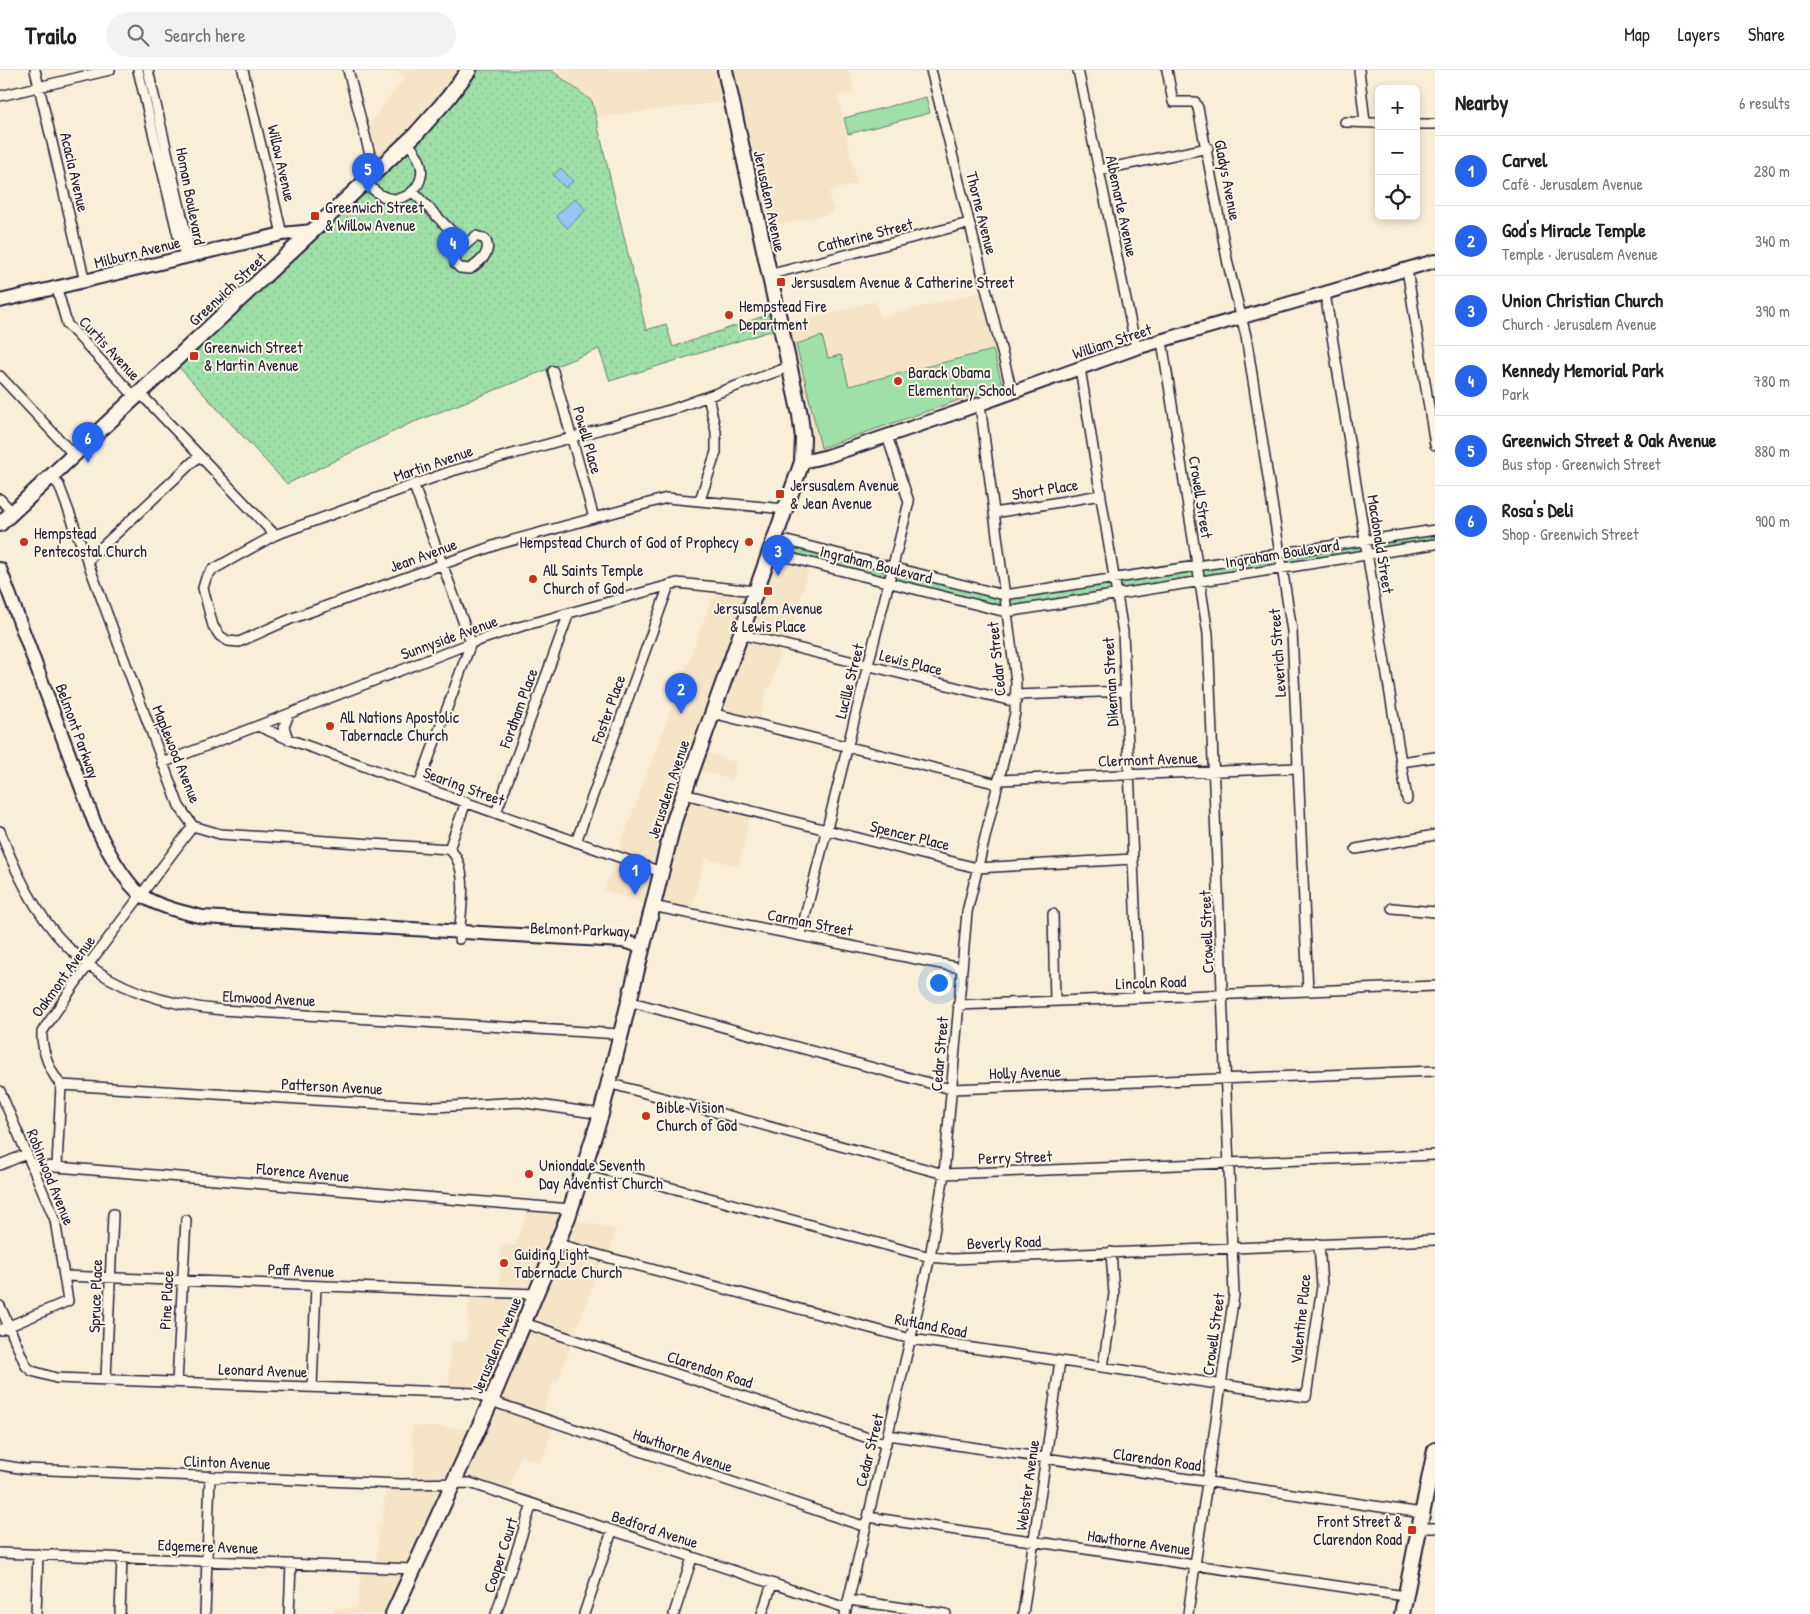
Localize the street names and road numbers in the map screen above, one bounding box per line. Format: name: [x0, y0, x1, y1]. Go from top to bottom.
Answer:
street label: Willow Avenue: [262, 122, 302, 204]
street label: Acacia Avenue: [55, 130, 95, 214]
street label: Gladys Avenue: [1209, 138, 1247, 223]
street label: Homan Boulevard: [171, 145, 211, 247]
street label: Jerusalem Avenue: [749, 148, 792, 254]
street label: Albemarle Avenue: [1101, 153, 1144, 259]
street label: Thorne Avenue: [961, 169, 1003, 257]
street label: Catherine Street: [815, 212, 916, 258]
street label: Milburn Avenue: [92, 231, 183, 273]
street label: Greenwich Street: [183, 247, 271, 331]
street label: Curtis Avenue: [74, 311, 146, 386]
street label: William Street: [1070, 318, 1155, 364]
street label: Powell Place: [568, 404, 608, 477]
street label: Martin Avenue: [390, 439, 476, 487]
street label: Crowell Street: [1184, 454, 1218, 540]
street label: Short Place: [1010, 473, 1080, 505]
street label: Macdonald Street: [1362, 493, 1400, 595]
street label: Jean Avenue: [386, 532, 460, 577]
street label: Ingraham Boulevard: [1224, 533, 1340, 573]
street label: Ingraham Boulevard: [818, 539, 934, 589]
street label: Leverich Street: [1263, 608, 1291, 698]
street label: Sunnyside Avenue: [398, 609, 501, 665]
street label: Cedar Street: [981, 620, 1011, 697]
street label: Dikeman Street: [1097, 636, 1123, 727]
street label: Lucille Street: [829, 641, 869, 721]
street label: Lewis Place: [877, 644, 945, 681]
street label: Fordham Place: [493, 665, 543, 752]
street label: Foster Place: [585, 671, 631, 747]
street label: Belmont Parkway: [51, 680, 105, 782]
street label: Maplewood Avenue: [147, 702, 207, 807]
street label: Jerusalem Avenue: [642, 736, 695, 841]
street label: Clermont Avenue: [1098, 746, 1199, 772]
street label: Searing Street: [420, 761, 508, 811]
street label: Spencer Place: [868, 815, 953, 856]
street label: Crowell Street: [1194, 890, 1218, 974]
street label: Carman Street: [765, 903, 855, 941]
street label: Belmont Parkway: [530, 916, 630, 942]
street label: Oakmont Avenue: [26, 930, 101, 1021]
street label: Lincoln Road: [1115, 970, 1187, 994]
street label: Elmwood Avenue: [222, 985, 317, 1011]
street label: Cedar Street: [925, 1015, 953, 1092]
street label: Holly Avenue: [989, 1060, 1062, 1084]
street label: Patterson Avenue: [281, 1072, 384, 1100]
street label: Robinwood Avenue: [22, 1126, 81, 1229]
street label: Perry Street: [978, 1145, 1053, 1169]
street label: Florence Avenue: [255, 1157, 351, 1187]
street label: Beverly Road: [966, 1230, 1042, 1254]
street label: Spruce Place: [83, 1258, 107, 1333]
street label: Paff Avenue: [267, 1258, 335, 1282]
street label: Pine Place: [153, 1269, 179, 1330]
street label: Valentine Place: [1284, 1272, 1316, 1365]
street label: Crowell Street: [1196, 1291, 1230, 1377]
street label: Jerusalem Avenue: [466, 1293, 527, 1397]
street label: Rutland Road: [893, 1307, 969, 1343]
street label: Clarendon Road: [664, 1345, 756, 1393]
street label: Leonard Avenue: [218, 1357, 308, 1383]
street label: Cedar Street: [849, 1411, 889, 1489]
street label: Hawthorne Avenue: [630, 1423, 736, 1478]
street label: Webster Avenue: [1010, 1438, 1044, 1532]
street label: Clarendon Road: [1111, 1442, 1203, 1476]
street label: Clinton Avenue: [183, 1449, 272, 1475]
street label: Bedford Avenue: [609, 1505, 702, 1553]
street label: Cooper Court: [477, 1514, 523, 1595]
street label: Hawthorne Avenue: [1086, 1524, 1193, 1560]
street label: Edgemere Avenue: [157, 1533, 259, 1559]

